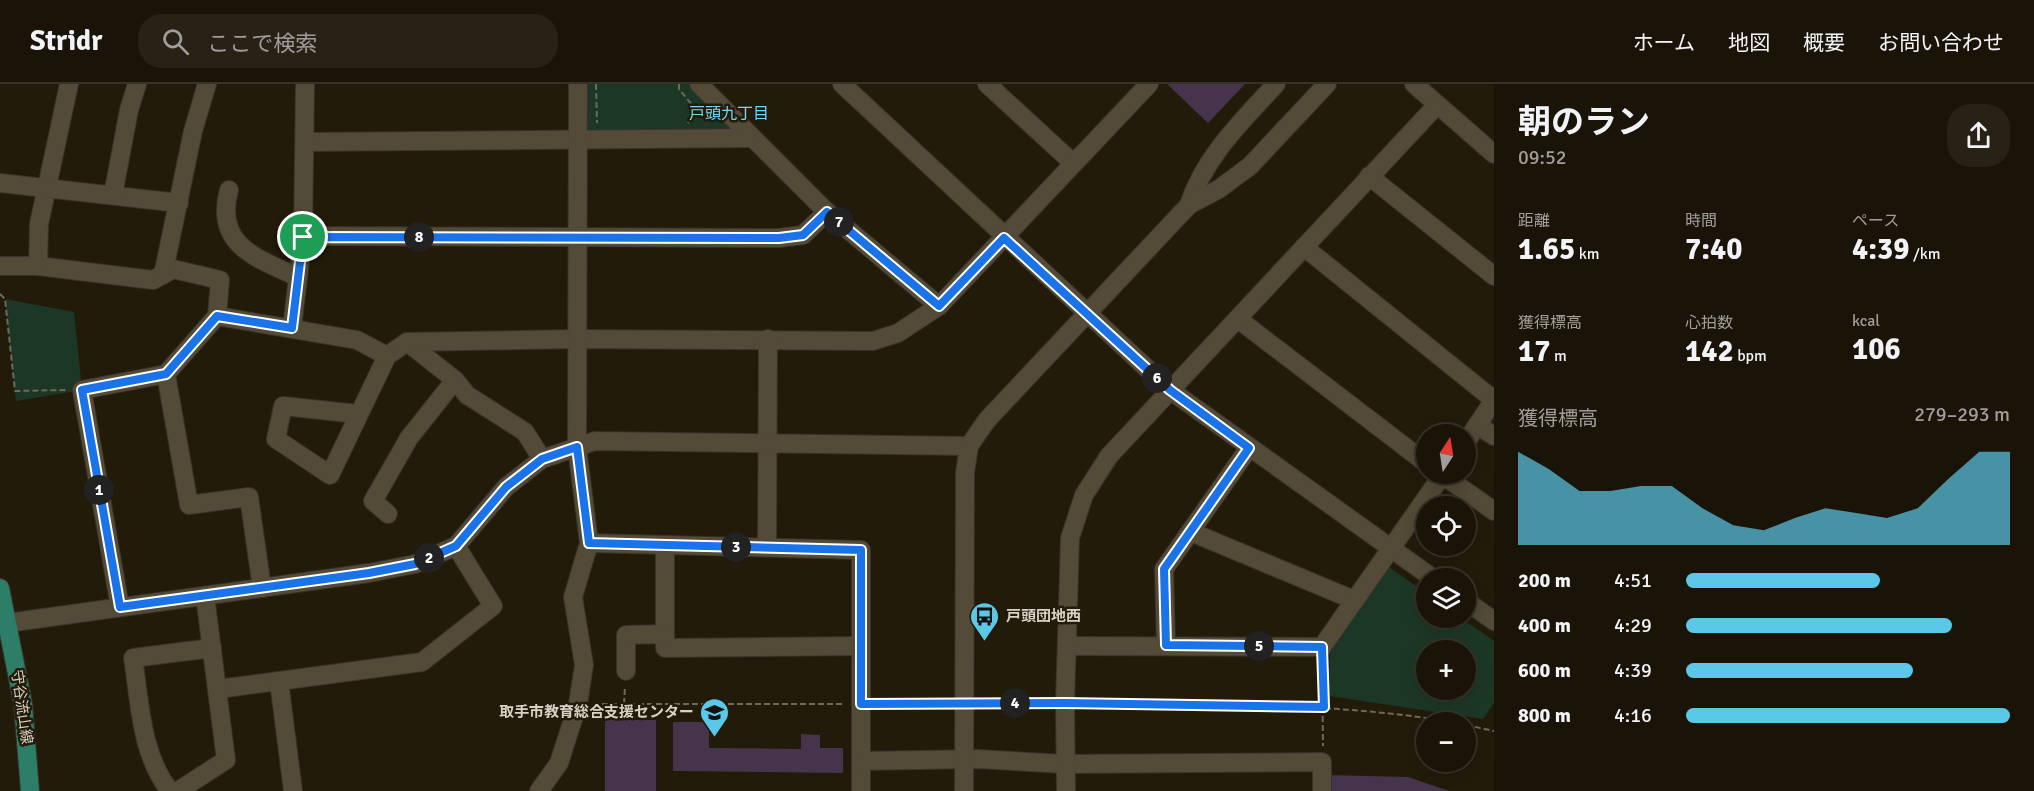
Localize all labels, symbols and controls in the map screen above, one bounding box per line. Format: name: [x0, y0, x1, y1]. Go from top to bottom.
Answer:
search box: [138, 14, 558, 68]
text: Stridr: [30, 24, 102, 58]
icon: search: [159, 25, 192, 58]
text: ここで検索: [207, 30, 317, 57]
text: ホーム: [1633, 30, 1695, 56]
text: 地図: [1728, 30, 1770, 56]
text: 概要: [1803, 30, 1845, 56]
text: お問い合わせ: [1878, 30, 2004, 56]
text: 朝のラン: [1518, 102, 1650, 143]
district label: 戸頭九丁目: [689, 104, 769, 124]
button: share: [1947, 104, 2010, 167]
text: 09:52: [1518, 145, 1567, 170]
pin: 7: [824, 207, 854, 237]
pin: [277, 211, 328, 262]
text: 距離: [1518, 211, 1550, 231]
text: 時間: [1685, 211, 1717, 231]
text: ペース: [1852, 211, 1899, 231]
text: 7: [835, 212, 843, 232]
icon: arrive: [286, 220, 319, 253]
pin: 8: [404, 222, 434, 252]
text: 8: [415, 227, 423, 247]
text: 1.65: [1518, 231, 1575, 268]
text: 7:40: [1685, 231, 1742, 268]
text: 4:39: [1852, 231, 1909, 268]
text: km: [1575, 244, 1600, 264]
text: /km: [1909, 244, 1941, 264]
text: kcal: [1852, 311, 1880, 331]
text: 獲得標高: [1518, 313, 1582, 333]
text: 心拍数: [1685, 313, 1733, 333]
text: 106: [1852, 331, 1901, 368]
text: 17: [1518, 333, 1550, 370]
text: 142: [1685, 333, 1734, 370]
text: m: [1550, 346, 1567, 366]
text: bpm: [1734, 346, 1767, 366]
pin: 6: [1142, 363, 1172, 393]
text: 6: [1153, 368, 1161, 388]
text: 279–293 m: [1914, 402, 2010, 427]
text: 獲得標高: [1518, 406, 1598, 431]
north arrow: [1416, 424, 1476, 484]
map controls: [1416, 424, 1476, 772]
pin: 1: [84, 475, 114, 505]
text: 1: [95, 480, 103, 500]
button: locate: [1416, 496, 1476, 556]
pin: 3: [721, 532, 751, 562]
text: 3: [732, 537, 740, 557]
pin: 2: [414, 543, 444, 573]
text: 2: [425, 548, 433, 568]
button: layers: [1416, 568, 1476, 628]
text: 200 m: [1518, 568, 1571, 593]
text: 4:51: [1614, 568, 1652, 593]
bus stop icon: 戸頭団地西: [969, 600, 1001, 642]
place label: 戸頭団地西: [1006, 607, 1081, 625]
text: 400 m: [1518, 613, 1571, 638]
text: 4:29: [1614, 613, 1652, 638]
pin: 5: [1244, 631, 1274, 661]
text: 5: [1255, 636, 1263, 656]
button: +: [1416, 640, 1476, 700]
text: 600 m: [1518, 658, 1571, 683]
text: 4:39: [1614, 658, 1652, 683]
street label: 守谷流山線: [8, 669, 36, 745]
pin: 4: [1000, 688, 1030, 718]
text: 4: [1011, 693, 1019, 713]
school or university icon: 取手市教育総合支援センター: [699, 696, 731, 738]
place label: 取手市教育総合支援センター: [499, 703, 694, 721]
text: 800 m: [1518, 703, 1571, 728]
text: 4:16: [1614, 703, 1652, 728]
button: −: [1416, 712, 1476, 772]

